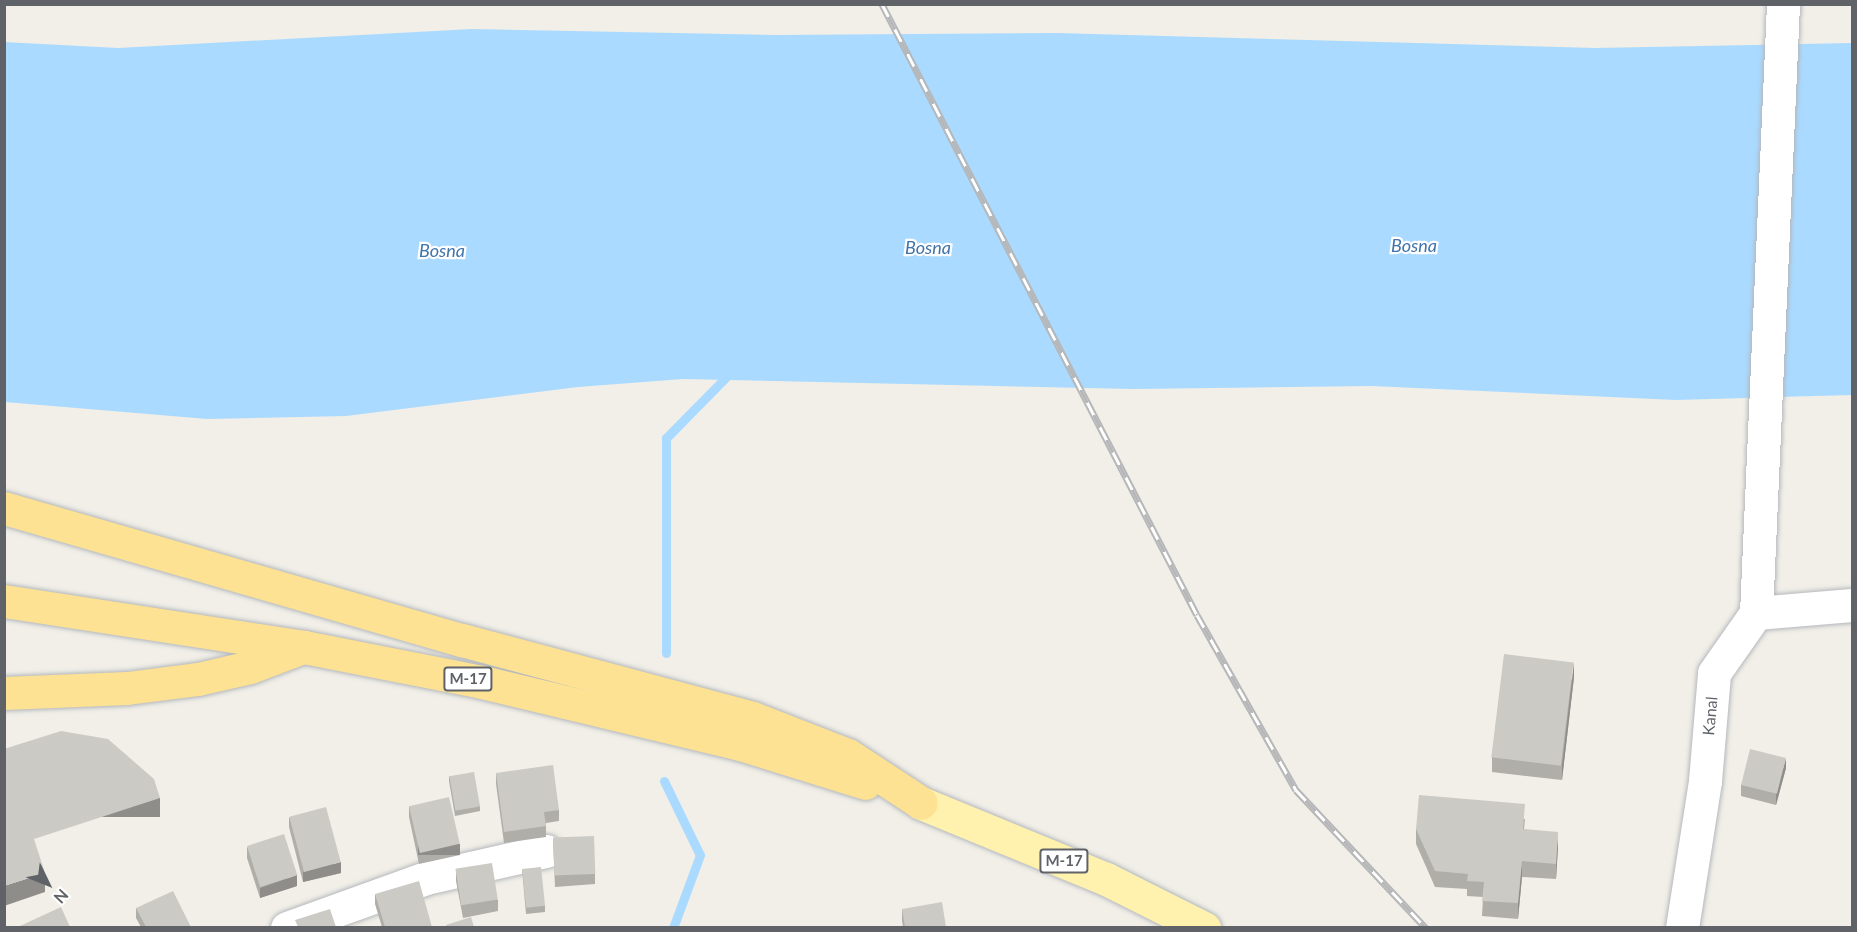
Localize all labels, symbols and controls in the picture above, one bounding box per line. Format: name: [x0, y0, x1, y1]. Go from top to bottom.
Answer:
water label: Bosna: [1391, 234, 1437, 256]
water label: Bosna: [905, 236, 951, 258]
water label: Bosna: [419, 239, 465, 261]
road number: M-17: [442, 667, 494, 691]
street label: Kanal: [1699, 696, 1721, 736]
road number: M-17: [1038, 849, 1090, 873]
north arrow: [18, 854, 78, 914]
text: N: [50, 886, 73, 908]

